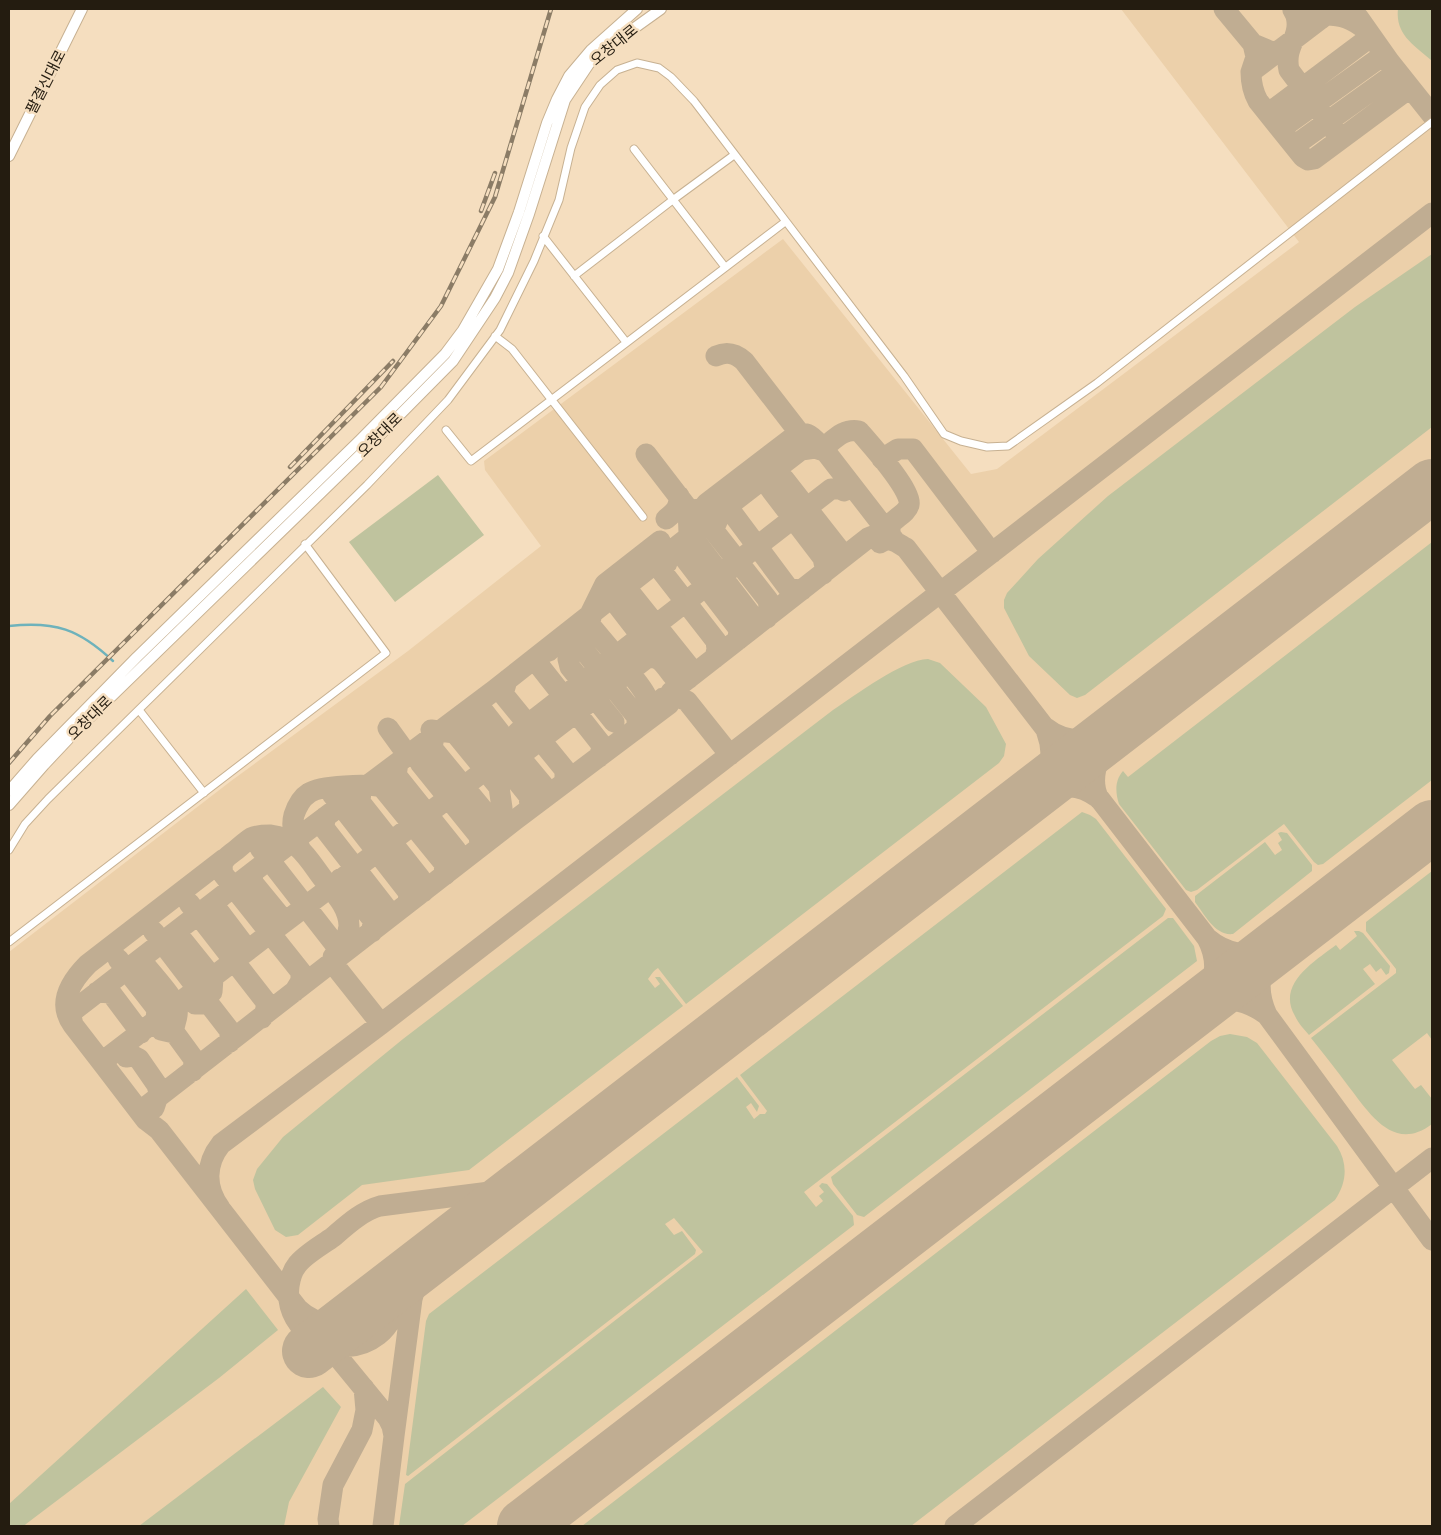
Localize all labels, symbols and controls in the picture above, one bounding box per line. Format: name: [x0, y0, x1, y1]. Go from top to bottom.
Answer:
street label: 오창대로: [586, 20, 642, 71]
street label: 팔결신대로: [21, 47, 71, 118]
street label: 오창대로: [353, 408, 407, 462]
street label: 오창대로: [63, 691, 117, 745]

